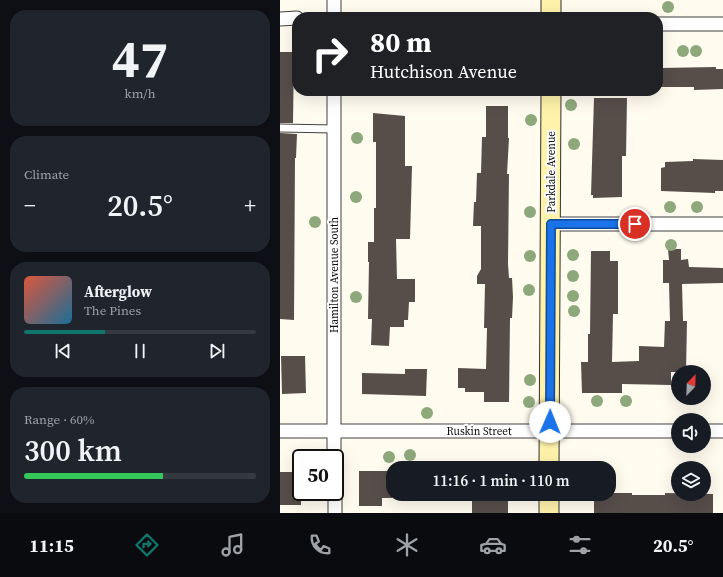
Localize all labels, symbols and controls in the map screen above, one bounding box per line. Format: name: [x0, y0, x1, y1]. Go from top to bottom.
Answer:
text: 47: [112, 23, 168, 94]
text: 80 m: [370, 23, 432, 61]
icon: right: [304, 28, 356, 80]
text: Hutchison Avenue: [370, 59, 517, 84]
text: km/h: [125, 85, 155, 102]
street label: Parkdale Avenue: [544, 131, 559, 213]
text: Climate: [24, 166, 69, 183]
text: 20.5°: [107, 185, 173, 226]
text: −: [24, 190, 36, 220]
text: +: [244, 190, 256, 220]
pin: [618, 207, 652, 241]
icon: arrive: [624, 213, 646, 235]
street label: Hamilton Avenue South: [327, 217, 342, 333]
text: Afterglow: [84, 281, 152, 302]
text: The Pines: [84, 302, 141, 319]
icon: previous: [52, 340, 74, 362]
icon: pause: [129, 340, 151, 362]
icon: next: [206, 340, 228, 362]
north arrow: [671, 365, 711, 405]
map controls: [671, 365, 711, 501]
position arrow: [529, 401, 571, 443]
text: Range · 60%: [24, 411, 95, 428]
button: sound: [671, 413, 711, 453]
street label: Ruskin Street: [446, 424, 512, 439]
text: 300 km: [24, 430, 122, 471]
speed limit sign: 50: [292, 449, 344, 501]
button: layers: [671, 461, 711, 501]
text: 11:16 · 1 min · 110 m: [433, 470, 569, 491]
icon: directions: [133, 531, 161, 559]
icon: music: [219, 531, 247, 559]
icon: phone: [306, 531, 334, 559]
icon: climate: [393, 531, 421, 559]
icon: car: [479, 531, 507, 559]
icon: filters: [566, 531, 594, 559]
text: 11:15: [29, 533, 74, 558]
text: 20.5°: [653, 533, 694, 558]

